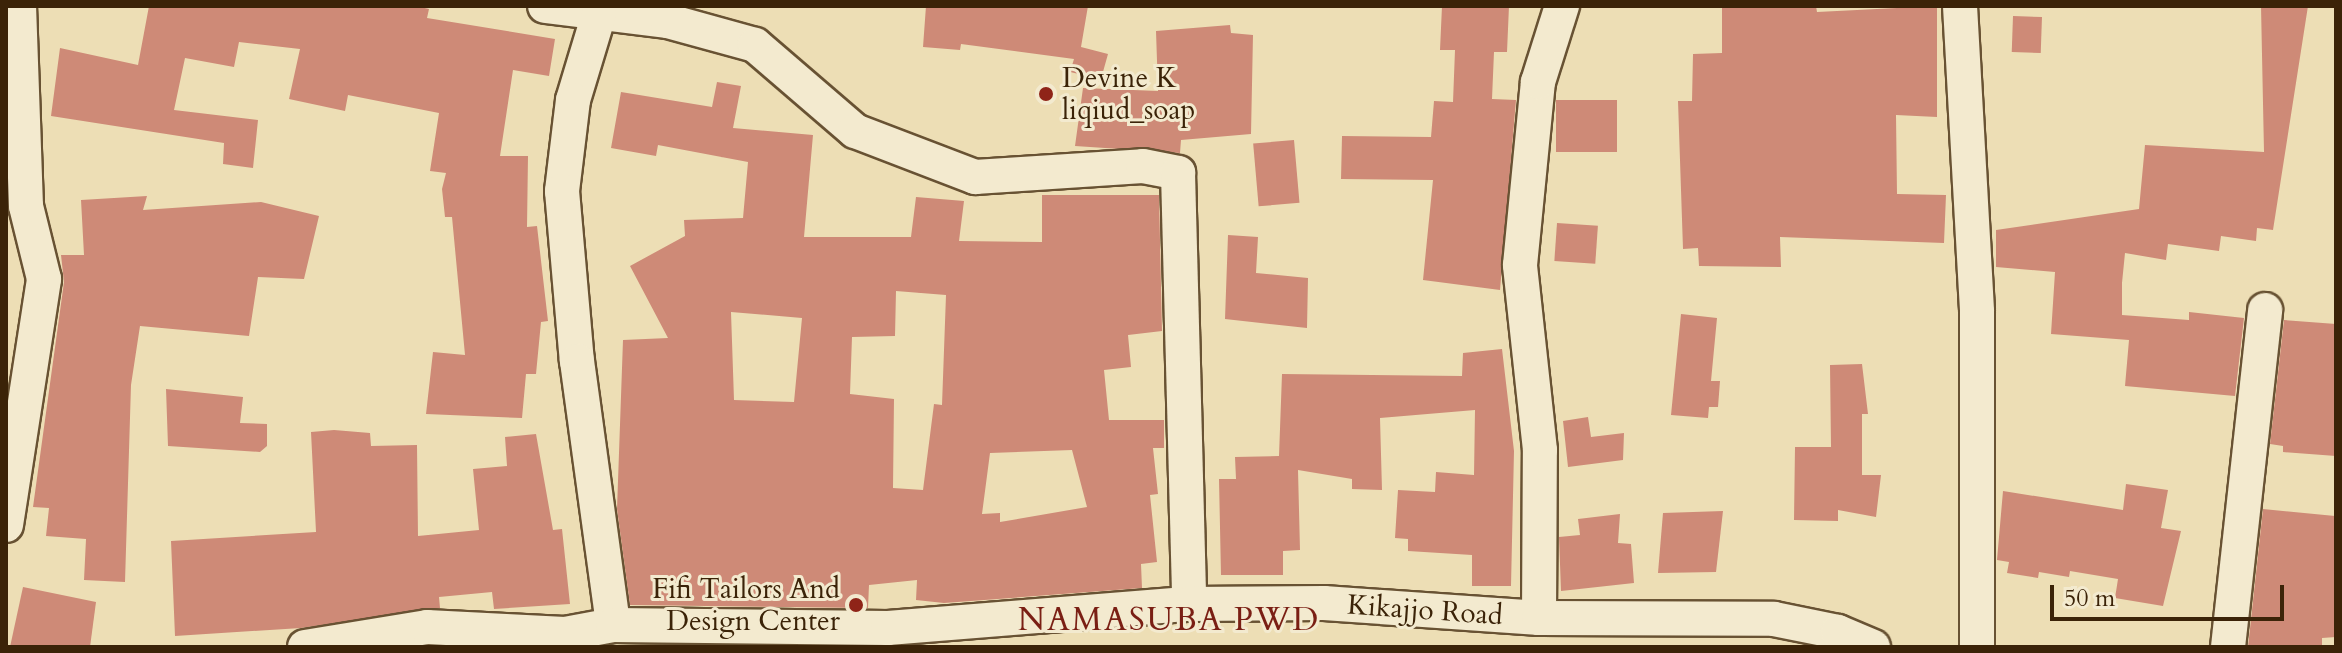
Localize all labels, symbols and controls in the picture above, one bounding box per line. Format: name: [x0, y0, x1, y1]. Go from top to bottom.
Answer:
place label: Devine K liqiud_soap: [1062, 61, 1195, 127]
marker: Devine K liqiud_soap: [1037, 85, 1055, 103]
scale bar: [2054, 569, 2288, 619]
place label: Fifi Tailors And Design Center: [652, 572, 840, 638]
text: 50 m: [2064, 582, 2115, 615]
street label: Kikajjo Road: [1346, 588, 1504, 632]
marker: Fifi Tailors And Design Center: [847, 596, 865, 614]
district label: NAMASUBA PWD: [1018, 601, 1320, 639]

